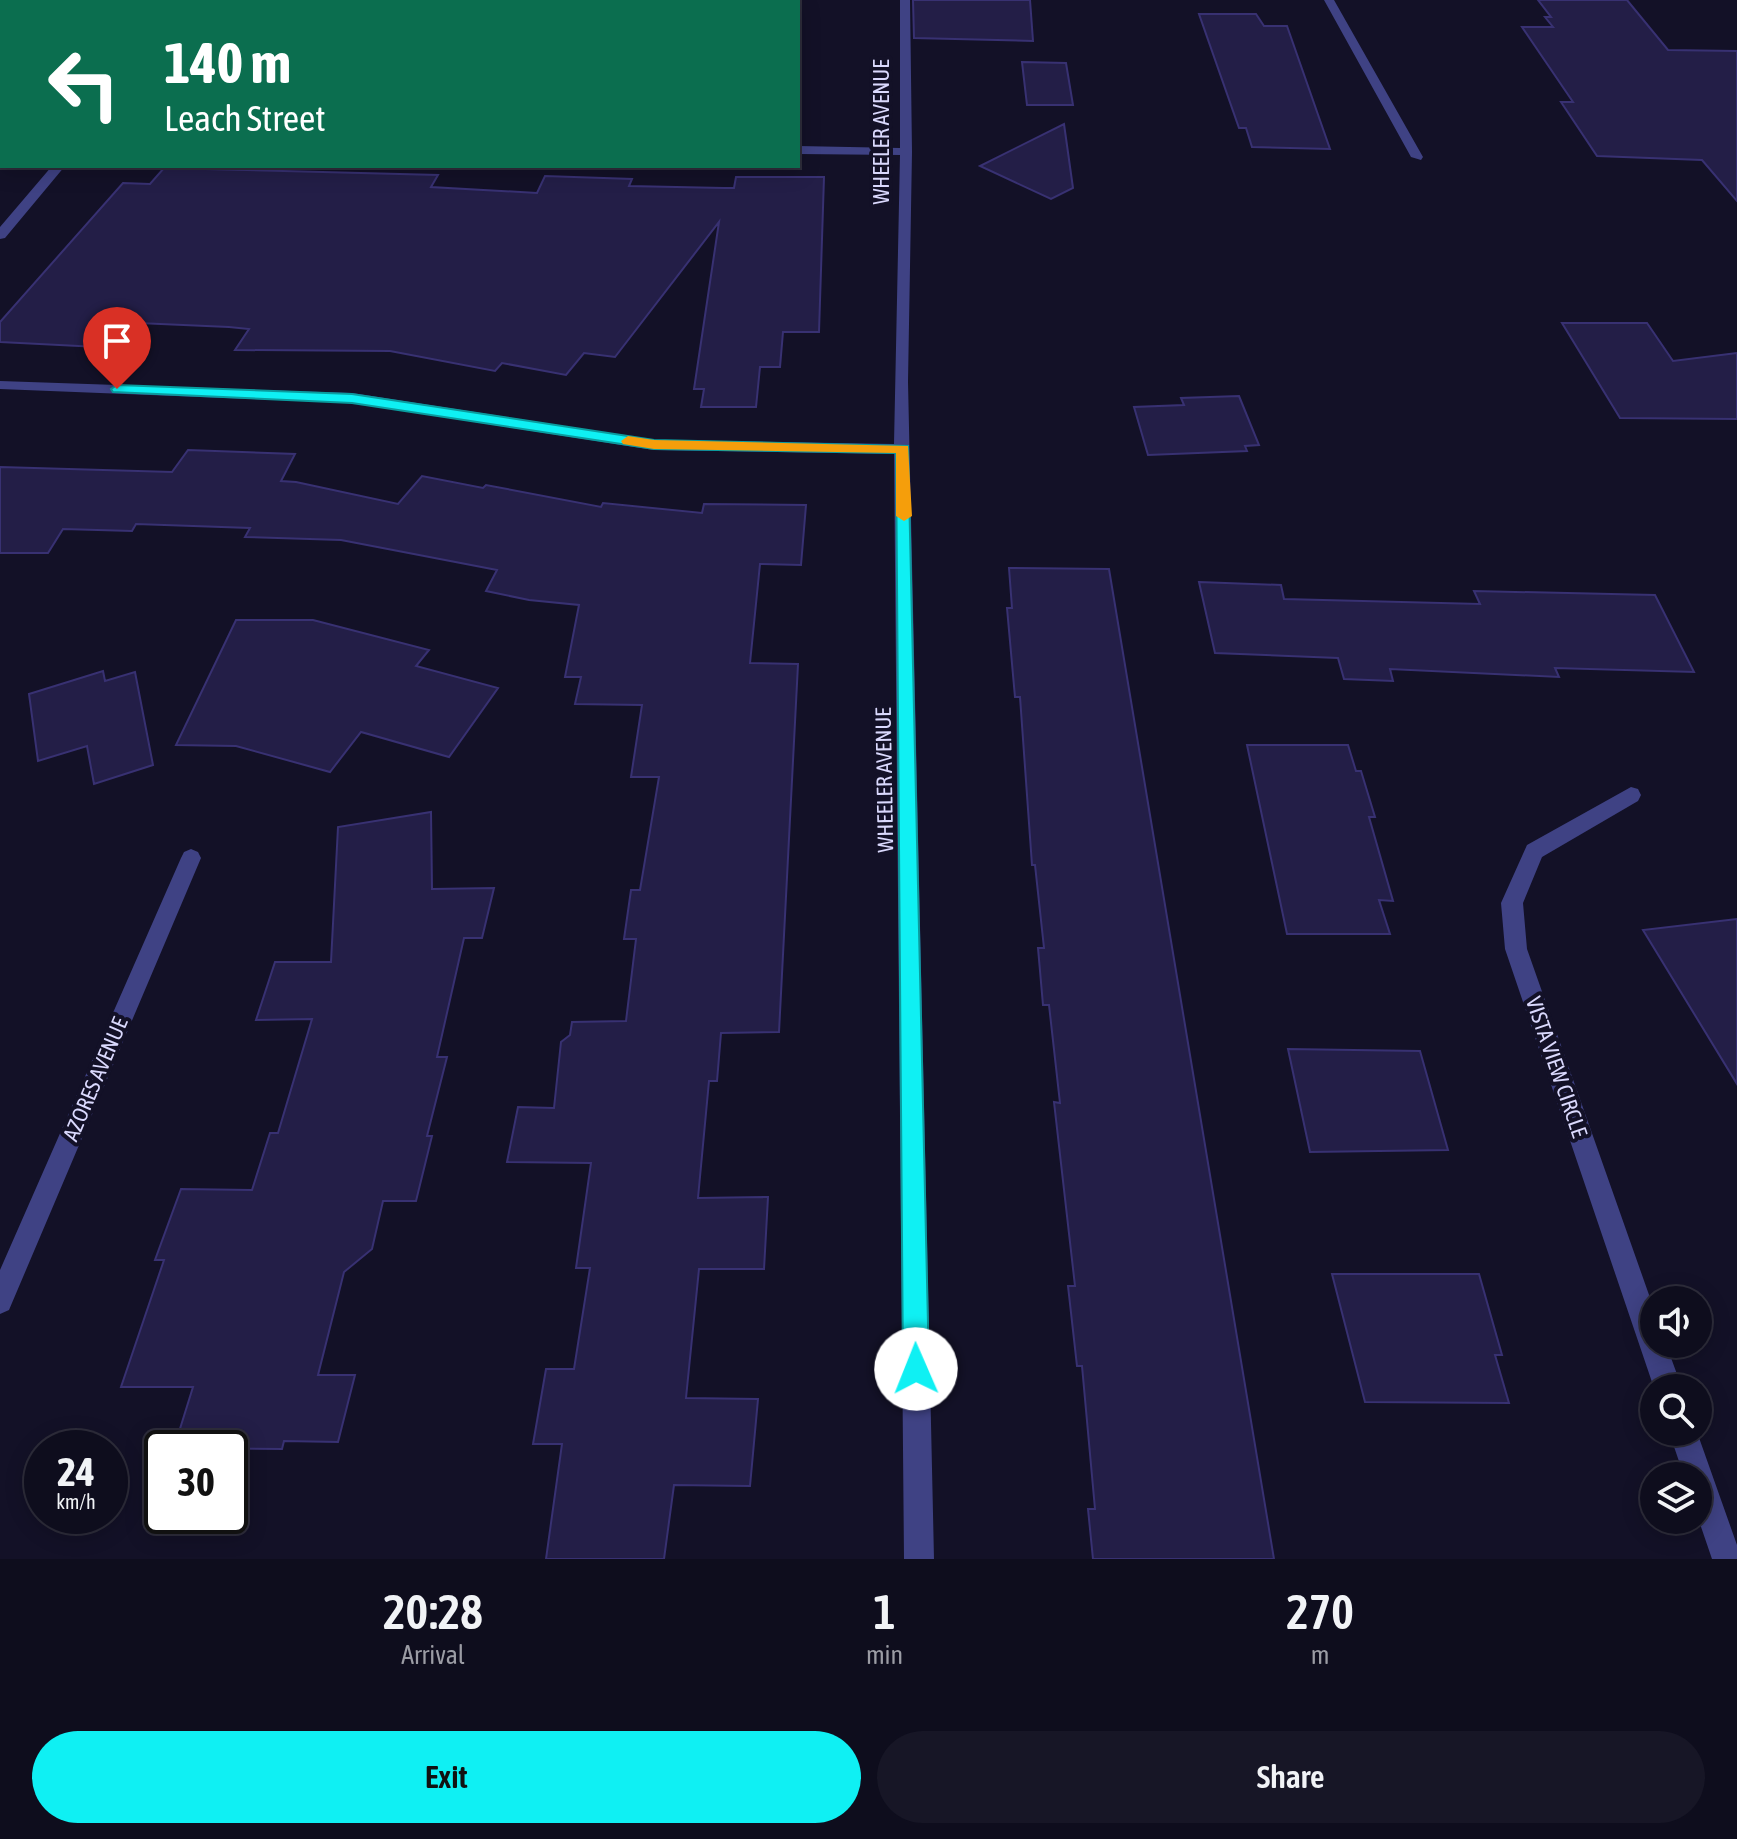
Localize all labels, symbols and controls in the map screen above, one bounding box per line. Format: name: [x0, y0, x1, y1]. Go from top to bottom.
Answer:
text: 140 m: [164, 31, 291, 95]
icon: left: [32, 32, 136, 136]
street label: WHEELER AVENUE: [868, 59, 894, 205]
text: Leach Street: [164, 97, 326, 139]
pin: [83, 307, 151, 389]
icon: arrive: [95, 319, 139, 363]
street label: WHEELER AVENUE: [870, 707, 898, 853]
street label: VISTA VIEW CIRCLE: [1521, 993, 1593, 1141]
street label: AZORES AVENUE: [57, 1013, 133, 1145]
map controls: [1640, 1286, 1712, 1534]
button: sound: [1640, 1286, 1712, 1358]
position arrow: [874, 1327, 958, 1411]
button: search: [1640, 1374, 1712, 1446]
speed limit sign: 30: [144, 1430, 248, 1534]
text: 24: [57, 1449, 95, 1494]
button: layers: [1640, 1462, 1712, 1534]
text: km/h: [56, 1490, 96, 1513]
text: 20:28: [383, 1584, 483, 1639]
text: 1: [873, 1584, 896, 1639]
text: 270: [1286, 1584, 1354, 1639]
text: Arrival: [401, 1640, 465, 1670]
text: min: [866, 1640, 903, 1670]
text: m: [1311, 1640, 1329, 1670]
button: Exit: [32, 1731, 861, 1823]
button: Share: [877, 1731, 1705, 1823]

